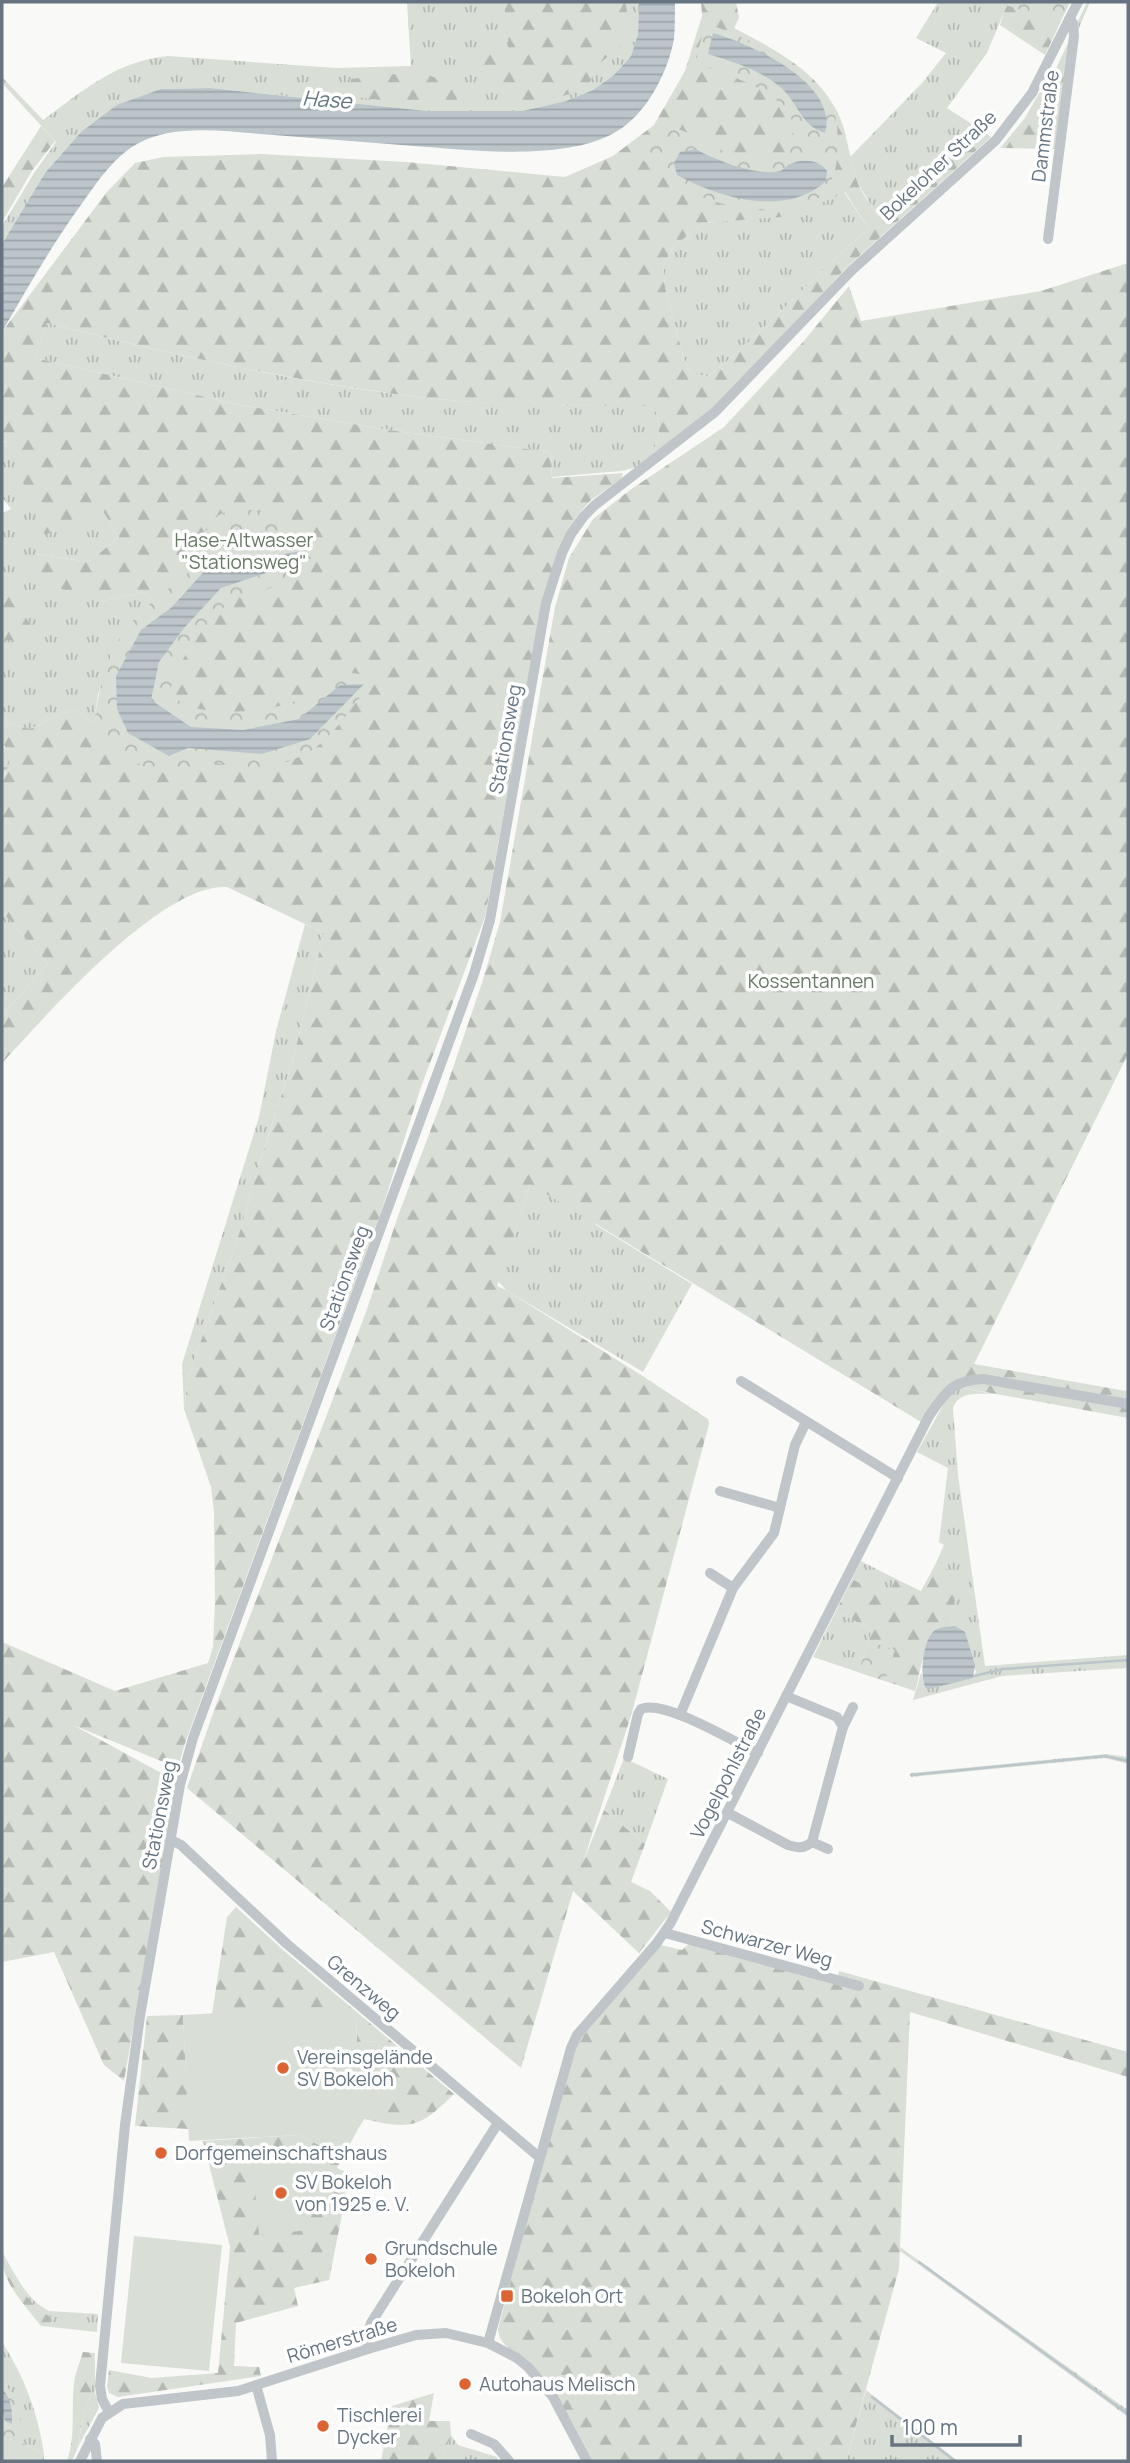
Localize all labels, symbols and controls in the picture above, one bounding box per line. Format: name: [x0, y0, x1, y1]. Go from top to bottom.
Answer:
street label: Dammstraße: [1025, 69, 1065, 183]
water label: Hase: [301, 83, 354, 115]
street label: Bokeloher Straße: [874, 104, 1002, 226]
park label: Hase-Altwasser "Stationsweg": [175, 527, 314, 575]
street label: Stationsweg: [483, 682, 527, 796]
park label: Kossentannen: [748, 968, 874, 994]
street label: Stationsweg: [313, 1222, 375, 1334]
street label: Vogelpohlstraße: [684, 1703, 772, 1843]
street label: Stationsweg: [136, 1758, 182, 1872]
street label: Schwarzer Weg: [698, 1913, 836, 1973]
street label: Grenzweg: [322, 1949, 406, 2025]
place label: Vereinsgelände SV Bokeloh: [297, 2044, 433, 2092]
marker: Vereinsgelände SV Bokeloh: [275, 2060, 291, 2076]
place label: Dorfgemeinschaftshaus: [175, 2140, 387, 2166]
marker: Dorfgemeinschaftshaus: [153, 2145, 169, 2161]
place label: SV Bokeloh von 1925 e. V.: [295, 2169, 410, 2217]
marker: SV Bokeloh von 1925 e. V.: [273, 2185, 289, 2201]
place label: Grundschule Bokeloh: [385, 2235, 498, 2283]
marker: Grundschule Bokeloh: [363, 2251, 379, 2267]
place label: Bokeloh Ort: [521, 2283, 623, 2309]
marker: Bokeloh Ort: [499, 2288, 515, 2304]
street label: Römerstraße: [284, 2311, 400, 2369]
place label: Autohaus Melisch: [479, 2371, 635, 2397]
marker: Autohaus Melisch: [457, 2376, 473, 2392]
place label: Tischlerei Dycker: [337, 2402, 422, 2450]
scale bar: [892, 2404, 1020, 2448]
text: 100 m: [902, 2413, 958, 2441]
marker: Tischlerei Dycker: [315, 2418, 331, 2434]

